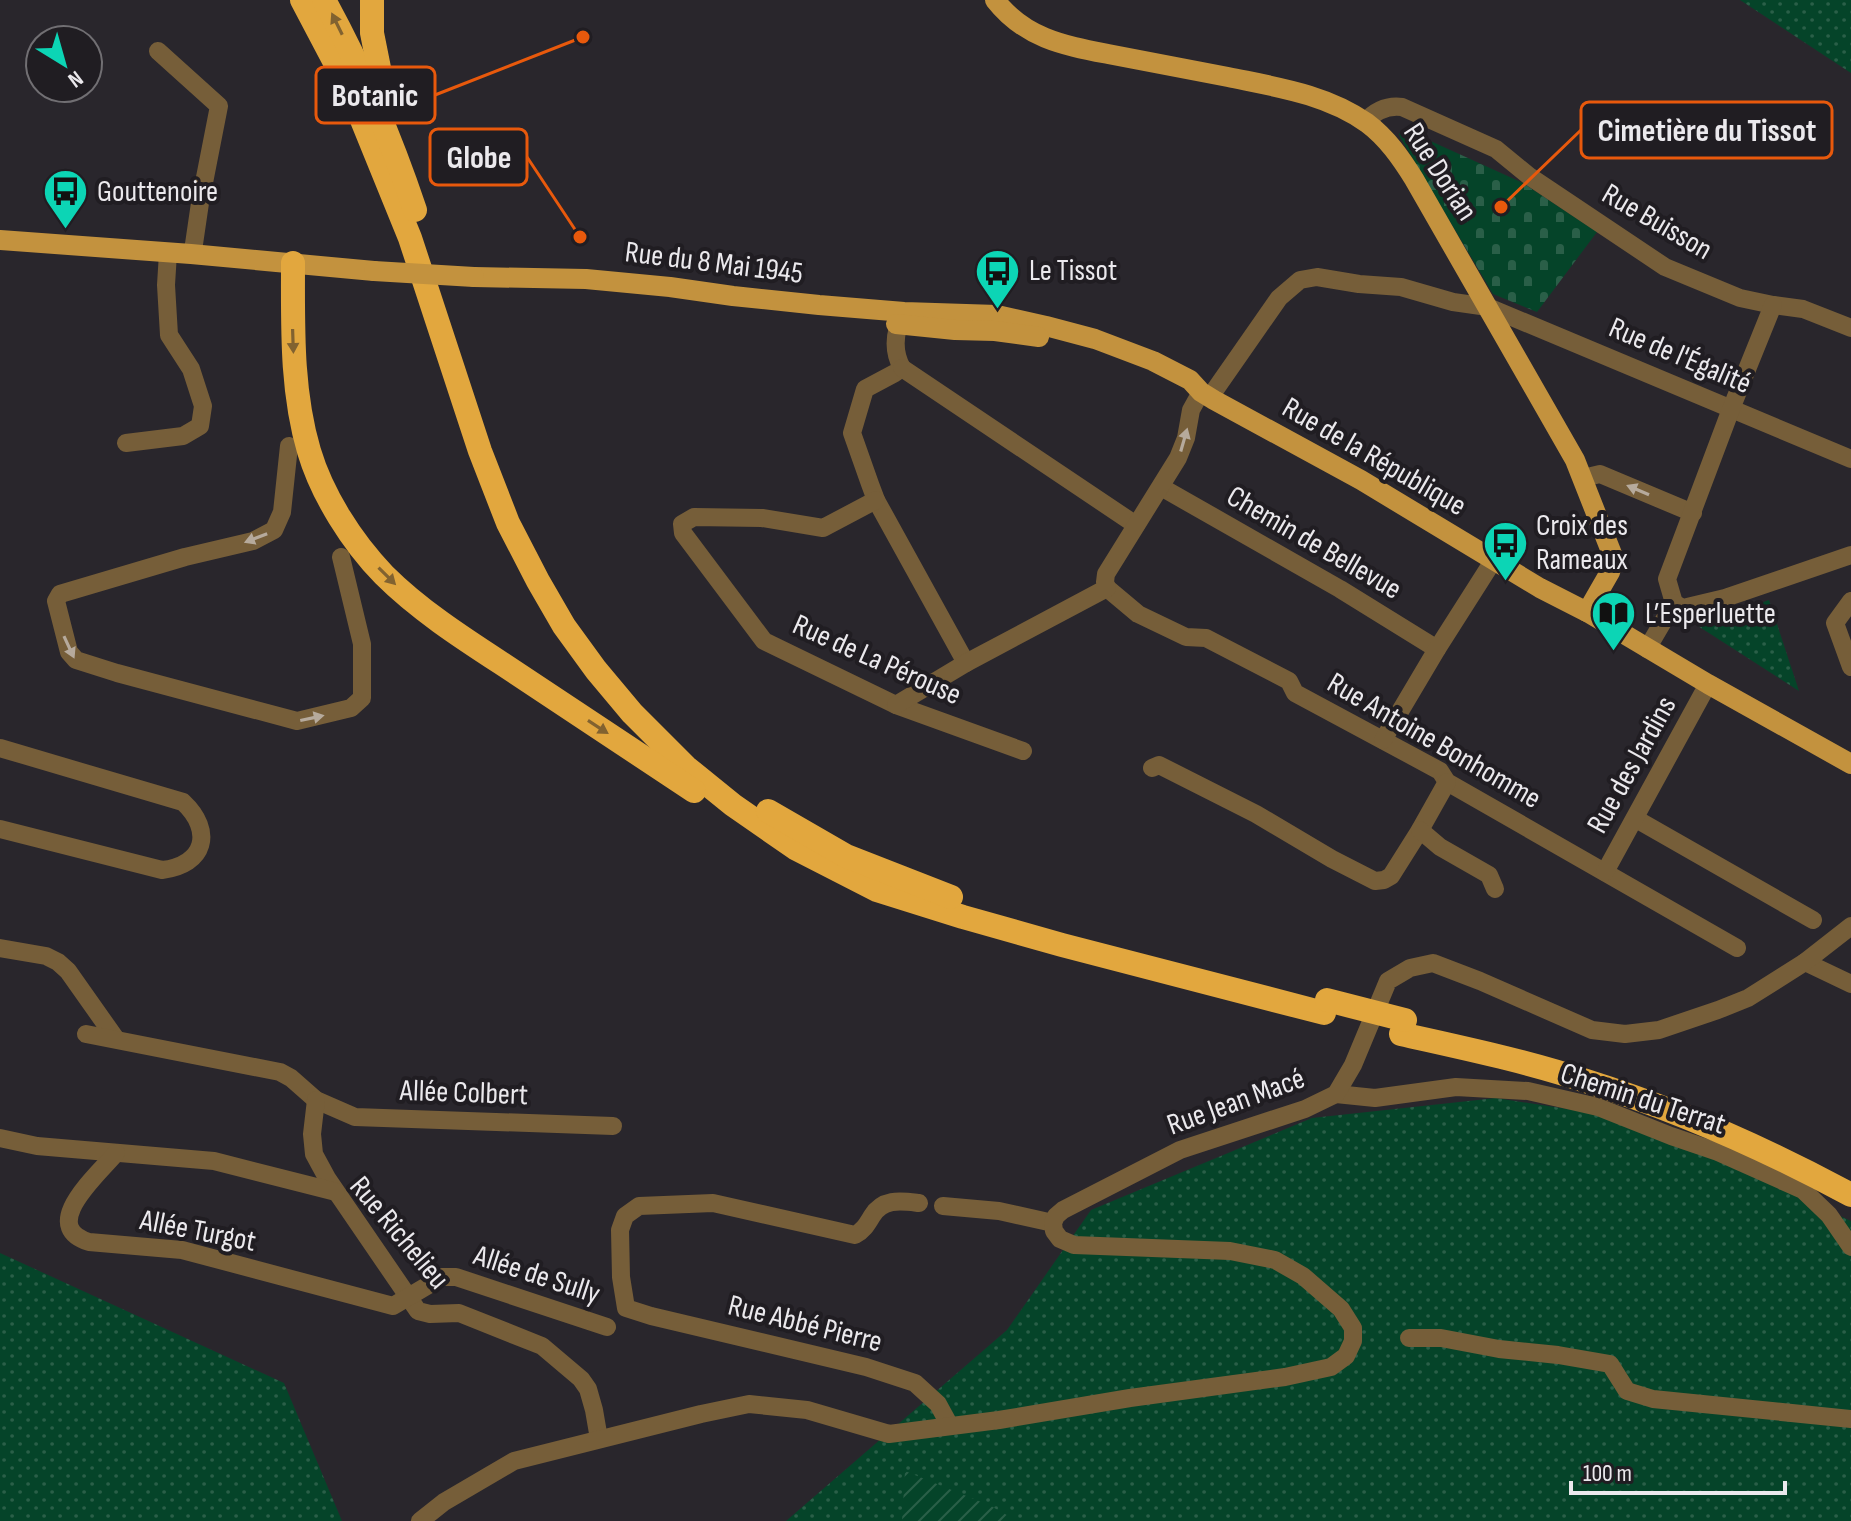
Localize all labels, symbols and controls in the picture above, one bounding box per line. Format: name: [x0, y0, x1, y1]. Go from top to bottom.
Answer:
one-way arrow: [330, 12, 344, 36]
north arrow: [24, 24, 104, 104]
text: N: [62, 64, 88, 93]
callout: Botanic: [316, 67, 435, 123]
text: Botanic: [331, 77, 419, 116]
callout: Cimetière du Tissot: [1581, 102, 1832, 158]
text: Cimetière du Tissot: [1598, 112, 1816, 151]
street label: Rue Dorian: [1395, 116, 1485, 228]
callout: Globe: [430, 129, 527, 185]
text: Globe: [447, 139, 511, 178]
bus stop icon: Gouttenoire: [42, 168, 90, 231]
place label: Gouttenoire: [97, 174, 218, 210]
street label: Rue Buisson: [1596, 176, 1718, 268]
street label: Rue du 8 Mai 1945: [623, 234, 805, 292]
bus stop icon: Le Tissot: [974, 247, 1022, 310]
place label: Le Tissot: [1029, 253, 1117, 289]
street label: Rue de l'Égalité: [1603, 310, 1757, 402]
one-way arrow: [287, 329, 300, 354]
street label: Rue de la République: [1276, 390, 1472, 524]
one-way arrow: [1178, 428, 1191, 452]
street label: Chemin de Bellevue: [1220, 478, 1408, 608]
one-way arrow: [1626, 484, 1650, 497]
place label: Croix des Rameaux: [1536, 508, 1628, 578]
bus stop icon: Croix des Rameaux: [1481, 519, 1529, 582]
one-way arrow: [244, 532, 268, 545]
one-way arrow: [377, 566, 395, 585]
library icon: L’Esperluette: [1590, 590, 1638, 653]
place label: L’Esperluette: [1645, 596, 1776, 632]
street label: Rue de La Pérouse: [787, 607, 967, 713]
one-way arrow: [63, 635, 76, 658]
street label: Rue Antoine Bonhomme: [1321, 665, 1547, 817]
street label: Rue des Jardins: [1580, 690, 1684, 840]
one-way arrow: [300, 711, 325, 723]
one-way arrow: [587, 719, 608, 734]
street label: Chemin du Terrat: [1556, 1055, 1730, 1143]
street label: Rue Jean Macé: [1162, 1060, 1310, 1144]
street label: Allée Colbert: [398, 1073, 529, 1113]
street label: Rue Richelieu: [342, 1169, 456, 1297]
street label: Allée Turgot: [136, 1202, 259, 1260]
street label: Allée de Sully: [468, 1237, 605, 1312]
street label: Rue Abbé Pierre: [724, 1288, 886, 1360]
scale bar: [1571, 1445, 1785, 1495]
text: 100 m: [1583, 1459, 1632, 1488]

